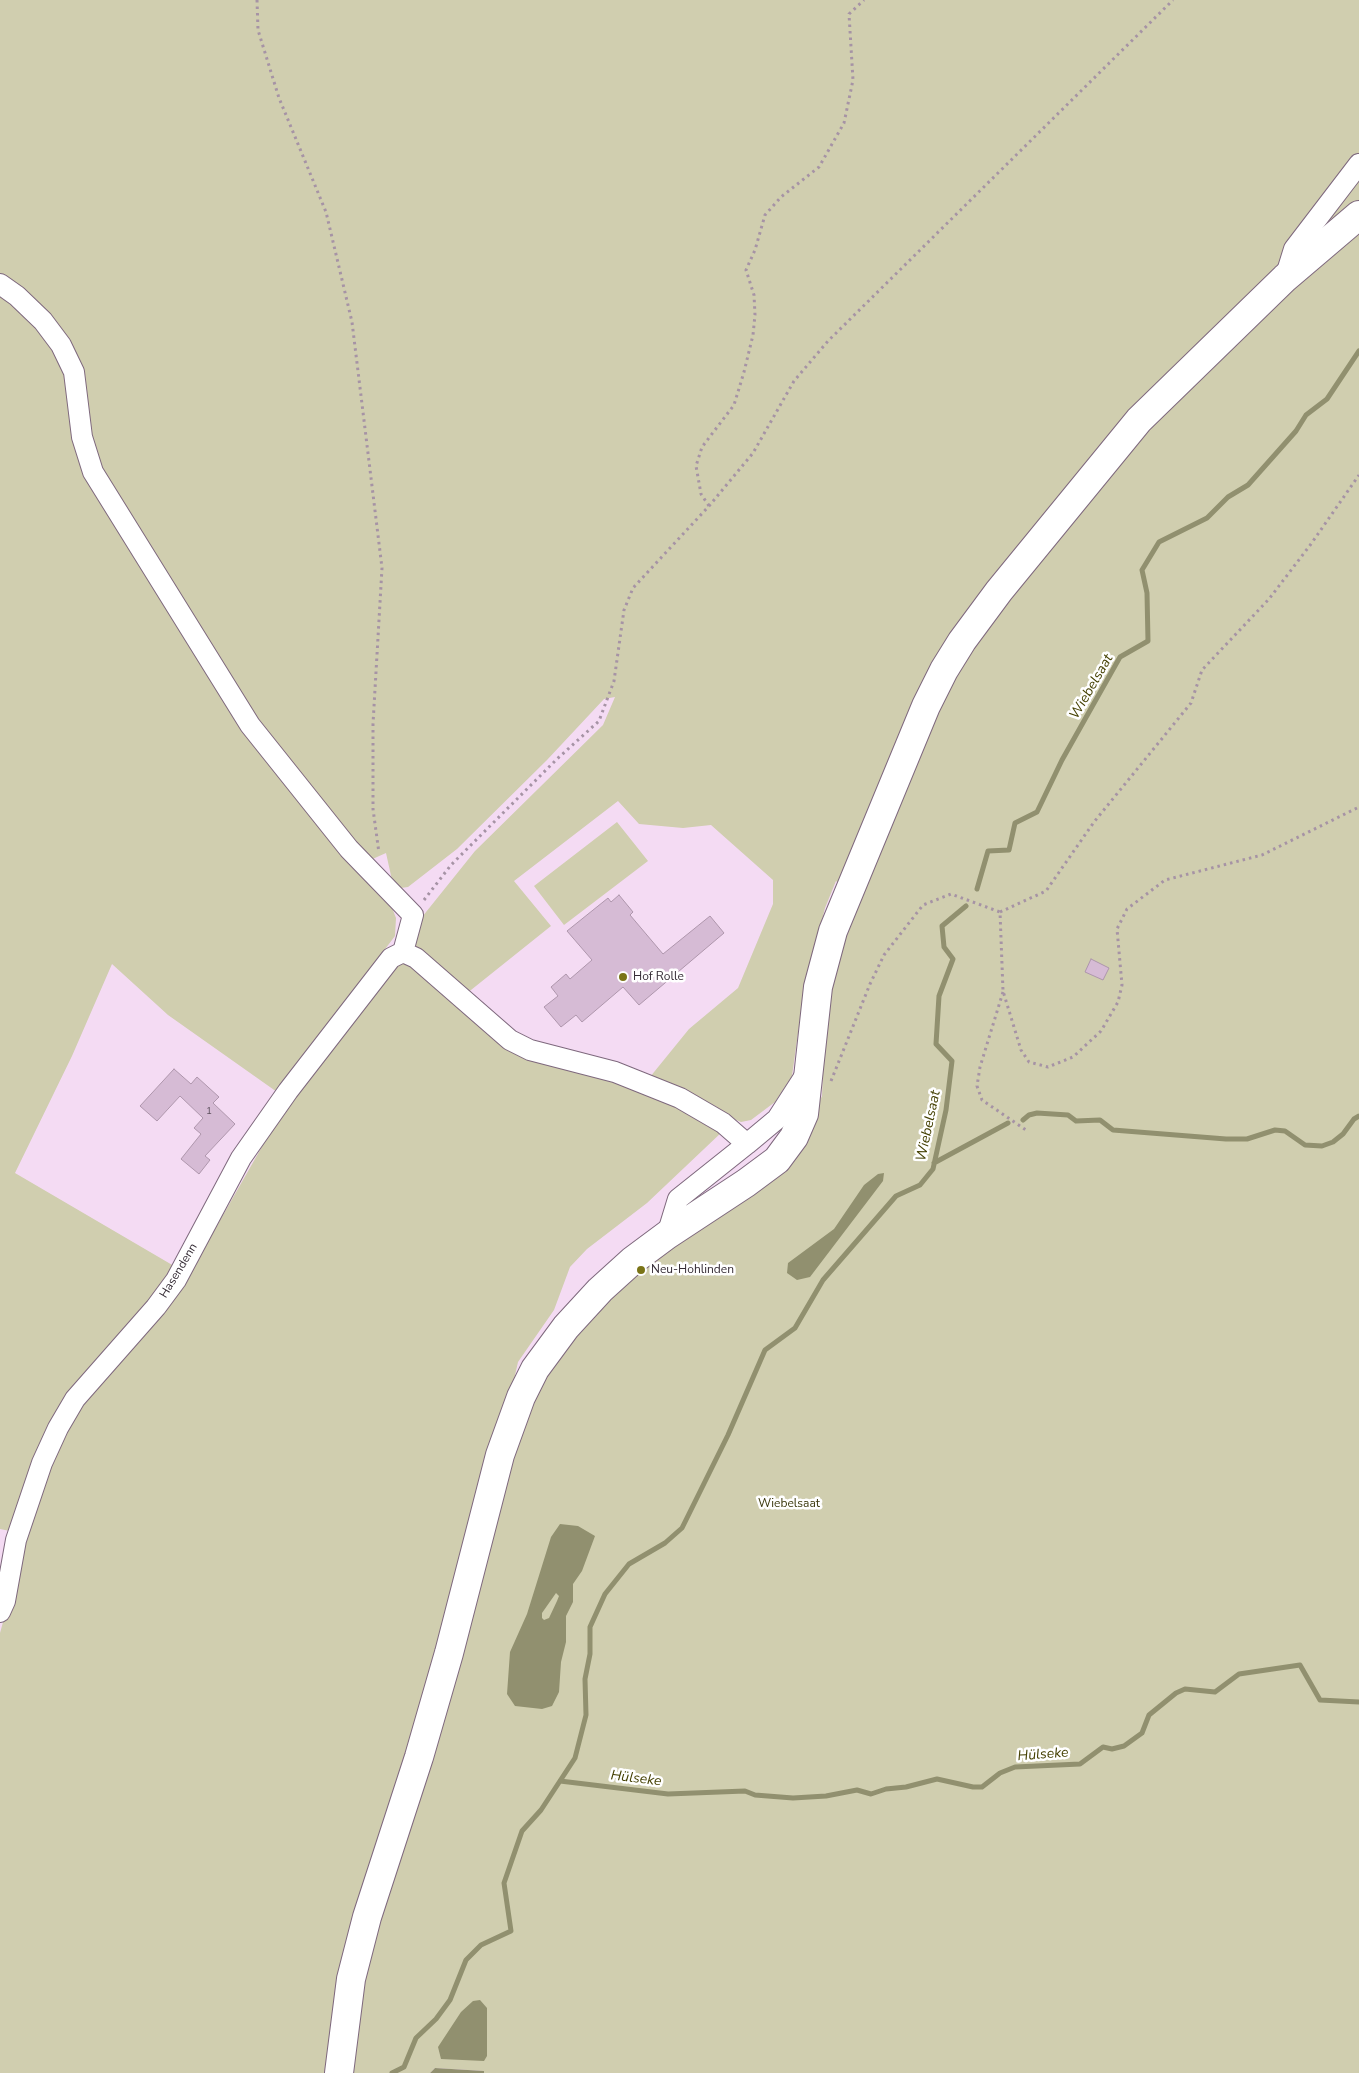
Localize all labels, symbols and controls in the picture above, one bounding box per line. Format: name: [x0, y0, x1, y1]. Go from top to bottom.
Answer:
water label: Wiebelsaat: [1067, 652, 1117, 722]
place label: Hof Rolle: [633, 970, 684, 984]
marker: Hof Rolle: [617, 971, 629, 983]
water label: Wiebelsaat: [913, 1089, 945, 1163]
house number: 1: [206, 1106, 212, 1118]
street label: Hasendenn: [157, 1241, 201, 1301]
place label: Neu-Hohlinden: [651, 1263, 734, 1277]
marker: Neu-Hohlinden: [635, 1264, 647, 1276]
park label: Wiebelsaat: [758, 1497, 820, 1511]
water label: Hülseke: [1017, 1745, 1069, 1765]
water label: Hülseke: [610, 1768, 662, 1790]

